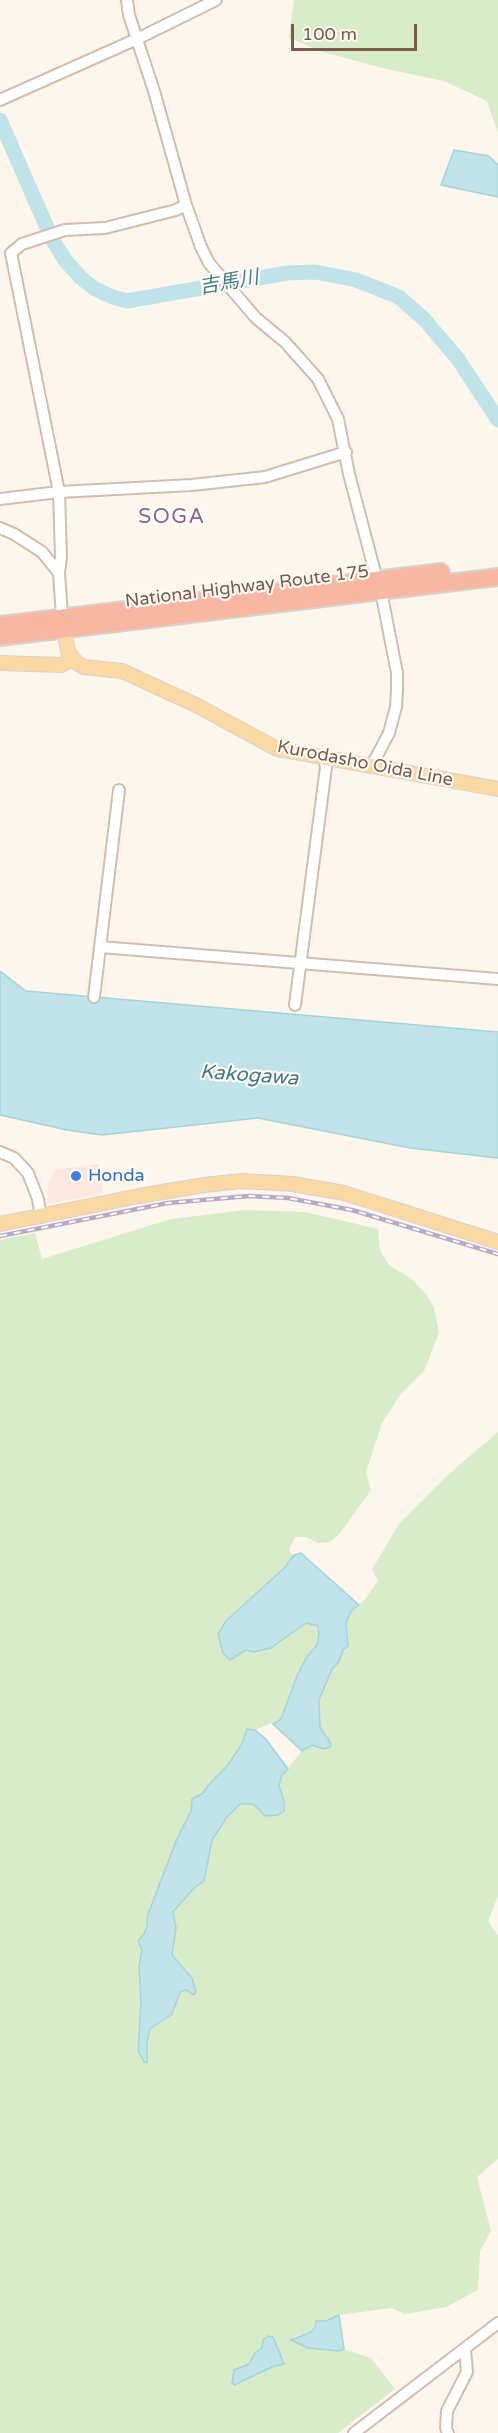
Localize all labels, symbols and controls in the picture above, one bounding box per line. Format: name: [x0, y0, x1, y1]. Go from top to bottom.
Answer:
scale bar: [294, 12, 420, 50]
text: 100 m: [302, 23, 357, 45]
water label: 吉馬川: [197, 266, 261, 300]
district label: SOGA: [138, 504, 206, 530]
street label: National Highway Route 175: [124, 561, 370, 613]
street label: Kurodasho Oida Line: [275, 736, 455, 792]
water label: Kakogawa: [199, 1061, 299, 1091]
place label: Honda: [88, 1165, 145, 1187]
marker: Honda: [69, 1169, 83, 1183]

